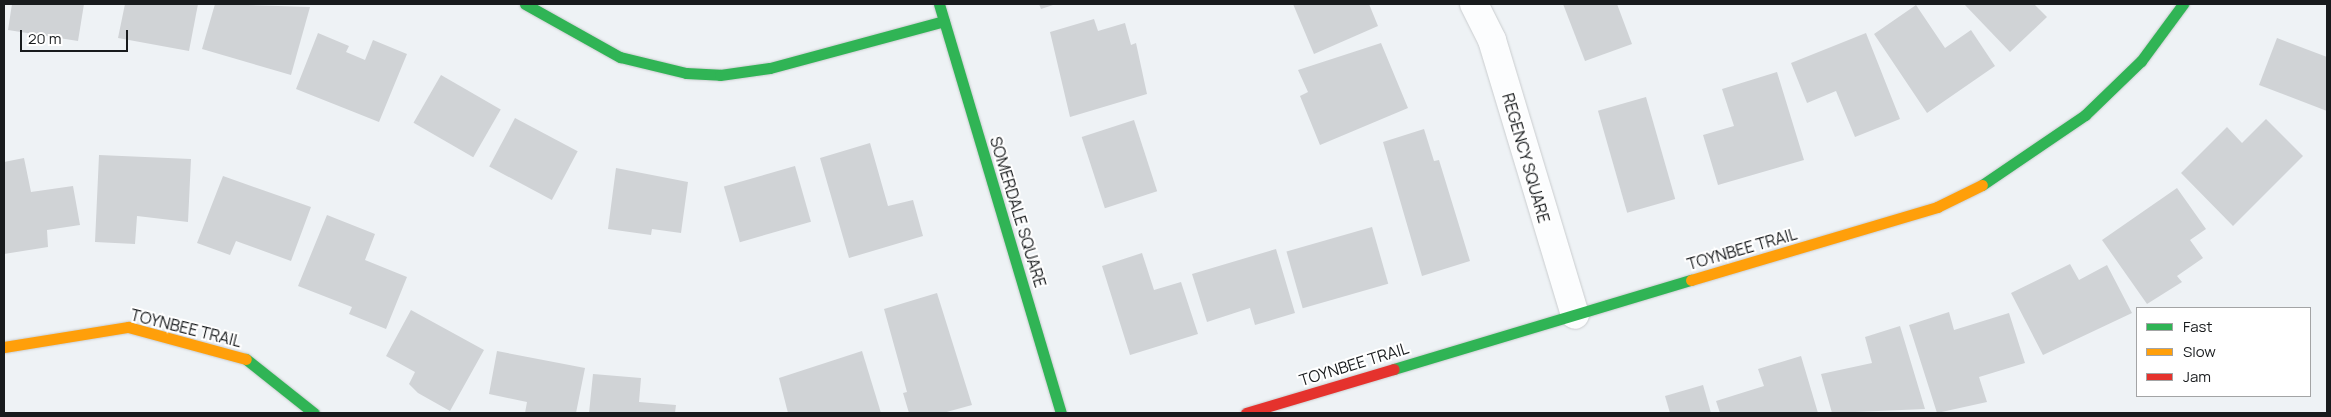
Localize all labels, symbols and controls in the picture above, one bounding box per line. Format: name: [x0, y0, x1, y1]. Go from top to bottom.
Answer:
scale bar: [22, 20, 130, 52]
text: 20 m: [28, 28, 61, 49]
street label: REGENCY SQUARE: [1498, 91, 1554, 225]
street label: SOMERDALE SQUARE: [986, 134, 1050, 290]
street label: TOYNBEE TRAIL: [1685, 224, 1799, 274]
street label: TOYNBEE TRAIL: [129, 305, 243, 351]
legend: [2136, 307, 2311, 397]
text: Fast: [2183, 316, 2212, 337]
street label: TOYNBEE TRAIL: [1297, 338, 1411, 390]
text: Slow: [2183, 341, 2216, 362]
text: Jam: [2183, 366, 2211, 387]

